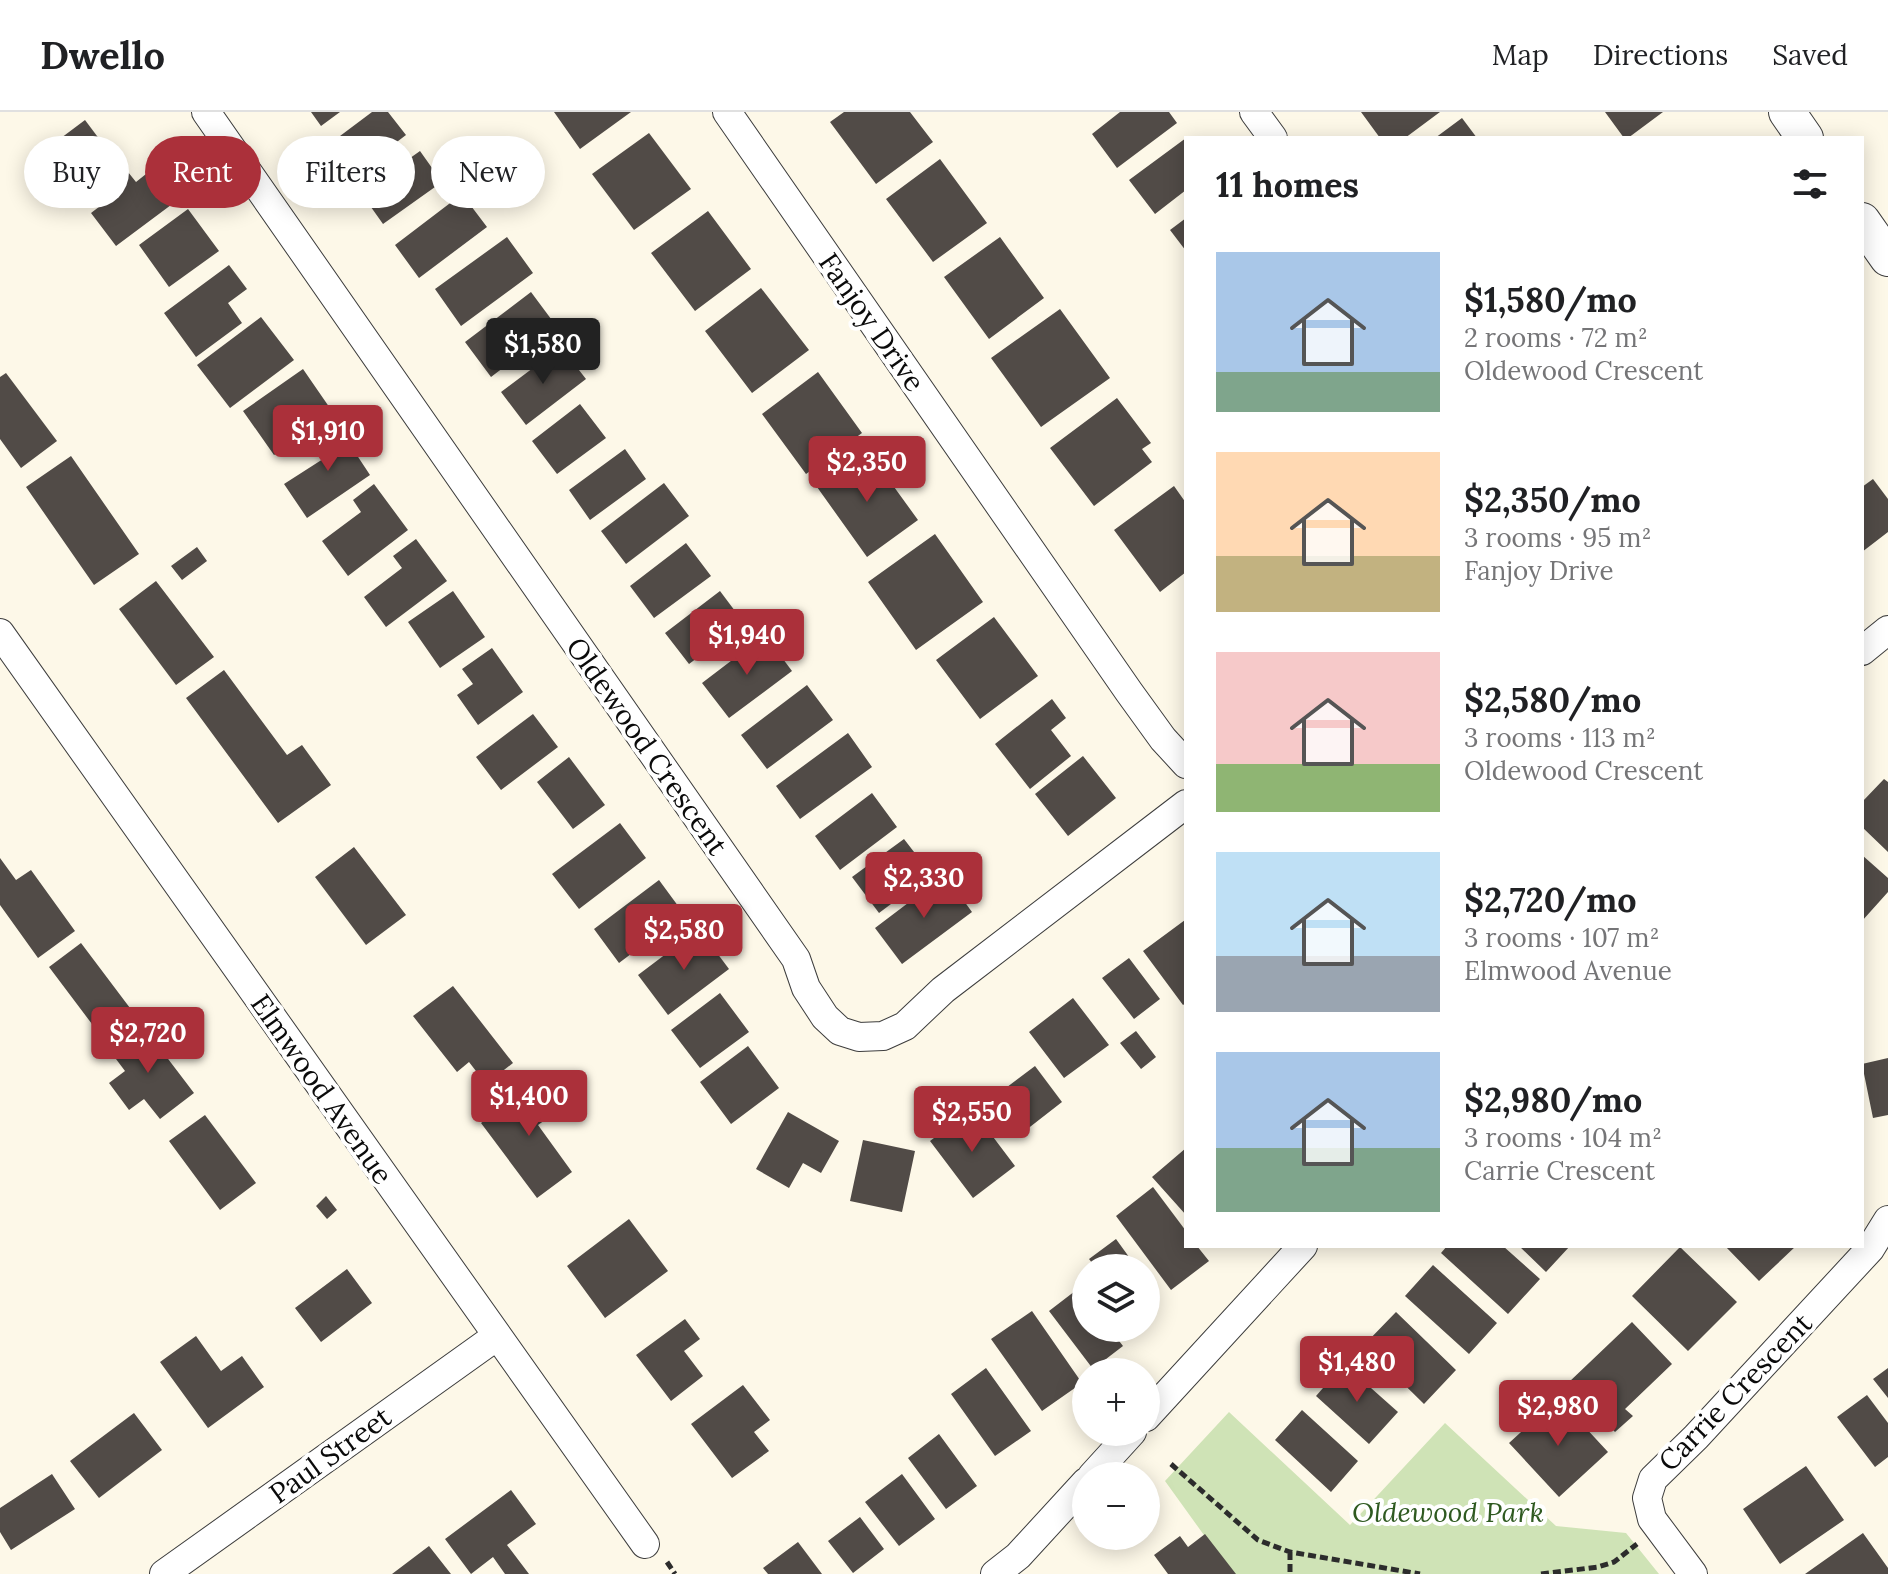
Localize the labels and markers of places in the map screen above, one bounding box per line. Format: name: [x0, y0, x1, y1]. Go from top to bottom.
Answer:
pin: $1,580: [478, 318, 608, 386]
pin: $1,910: [263, 405, 393, 473]
pin: $2,350: [802, 436, 932, 504]
pin: $1,940: [682, 609, 812, 677]
pin: $2,330: [859, 852, 989, 920]
pin: $2,580: [619, 904, 749, 972]
pin: $2,720: [83, 1007, 213, 1075]
pin: $1,400: [464, 1070, 594, 1138]
pin: $2,550: [907, 1086, 1037, 1154]
pin: $1,480: [1292, 1336, 1422, 1404]
pin: $2,980: [1493, 1380, 1623, 1448]

